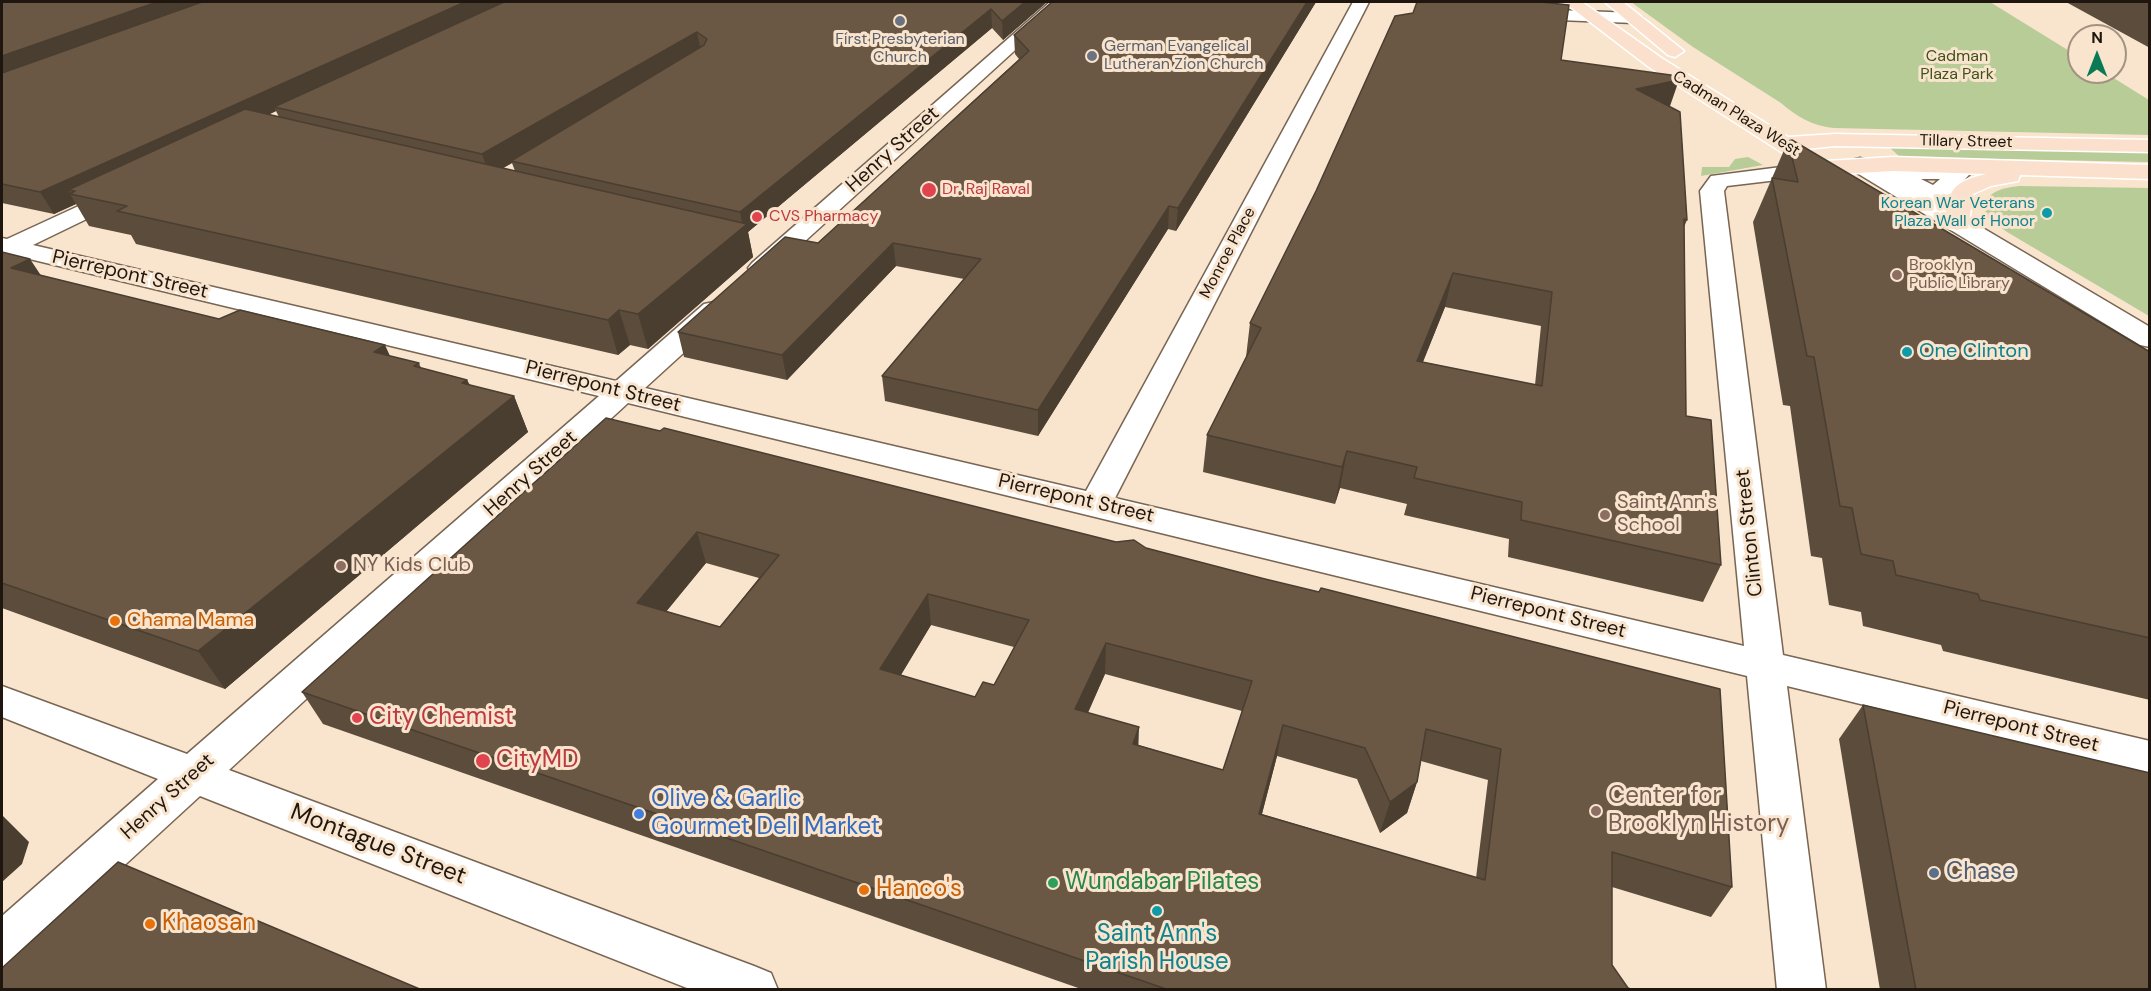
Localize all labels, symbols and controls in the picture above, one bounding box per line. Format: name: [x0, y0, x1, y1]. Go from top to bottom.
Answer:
marker: First Presbyterian Church: [893, 14, 907, 28]
north arrow: [2067, 24, 2127, 84]
text: N: [2091, 27, 2103, 48]
place label: First Presbyterian Church: [835, 30, 965, 68]
place label: German Evangelical Lutheran Zion Church: [1104, 37, 1263, 75]
park label: Cadman Plaza Park: [1920, 47, 1994, 85]
marker: German Evangelical Lutheran Zion Church: [1085, 49, 1099, 63]
street label: Cadman Plaza West: [1669, 67, 1803, 161]
street label: Henry Street: [842, 102, 944, 198]
street label: Tillary Street: [1919, 132, 2013, 152]
place label: Dr. Raj Raval: [942, 180, 1030, 200]
marker: Dr. Raj Raval: [920, 181, 938, 199]
place label: Korean War Veterans Plaza Wall of Honor: [1881, 194, 2035, 232]
street label: Monroe Place: [1196, 204, 1260, 302]
marker: Korean War Veterans Plaza Wall of Honor: [2040, 206, 2054, 220]
place label: CVS Pharmacy: [769, 207, 878, 227]
marker: CVS Pharmacy: [750, 210, 764, 224]
street label: Pierrepont Street: [50, 245, 210, 305]
place label: Brooklyn Public Library: [1909, 256, 2010, 294]
marker: Brooklyn Public Library: [1890, 268, 1904, 282]
place label: One Clinton: [1919, 340, 2029, 364]
marker: One Clinton: [1900, 345, 1914, 359]
street label: Pierrepont Street: [523, 356, 683, 418]
street label: Henry Street: [480, 426, 582, 522]
street label: Clinton Street: [1731, 468, 1769, 598]
street label: Pierrepont Street: [996, 469, 1156, 529]
place label: Saint Ann's School: [1617, 491, 1717, 538]
marker: Saint Ann's School: [1598, 508, 1612, 522]
place label: NY Kids Club: [353, 554, 471, 578]
marker: NY Kids Club: [334, 559, 348, 573]
street label: Pierrepont Street: [1468, 582, 1628, 644]
place label: Chama Mama: [127, 609, 254, 633]
marker: Chama Mama: [108, 614, 122, 628]
street label: Pierrepont Street: [1941, 696, 2101, 758]
place label: City Chemist: [369, 704, 514, 732]
marker: City Chemist: [350, 711, 364, 725]
place label: CityMD: [496, 747, 578, 775]
street label: Henry Street: [117, 749, 219, 845]
marker: CityMD: [474, 752, 492, 770]
place label: Center for Brooklyn History: [1608, 783, 1789, 839]
place label: Olive & Garlic Gourmet Deli Market: [651, 786, 880, 842]
street label: Montague Street: [286, 798, 470, 892]
marker: Center for Brooklyn History: [1589, 804, 1603, 818]
marker: Olive & Garlic Gourmet Deli Market: [632, 807, 646, 821]
place label: Chase: [1946, 859, 2016, 887]
marker: Chase: [1927, 866, 1941, 880]
place label: Wundabar Pilates: [1065, 869, 1259, 897]
place label: Hanco's: [876, 876, 962, 904]
marker: Wundabar Pilates: [1046, 876, 1060, 890]
marker: Hanco's: [857, 883, 871, 897]
marker: Saint Ann's Parish House: [1150, 904, 1164, 918]
place label: Khaosan: [162, 910, 256, 938]
marker: Khaosan: [143, 917, 157, 931]
place label: Saint Ann's Parish House: [1085, 921, 1229, 977]

